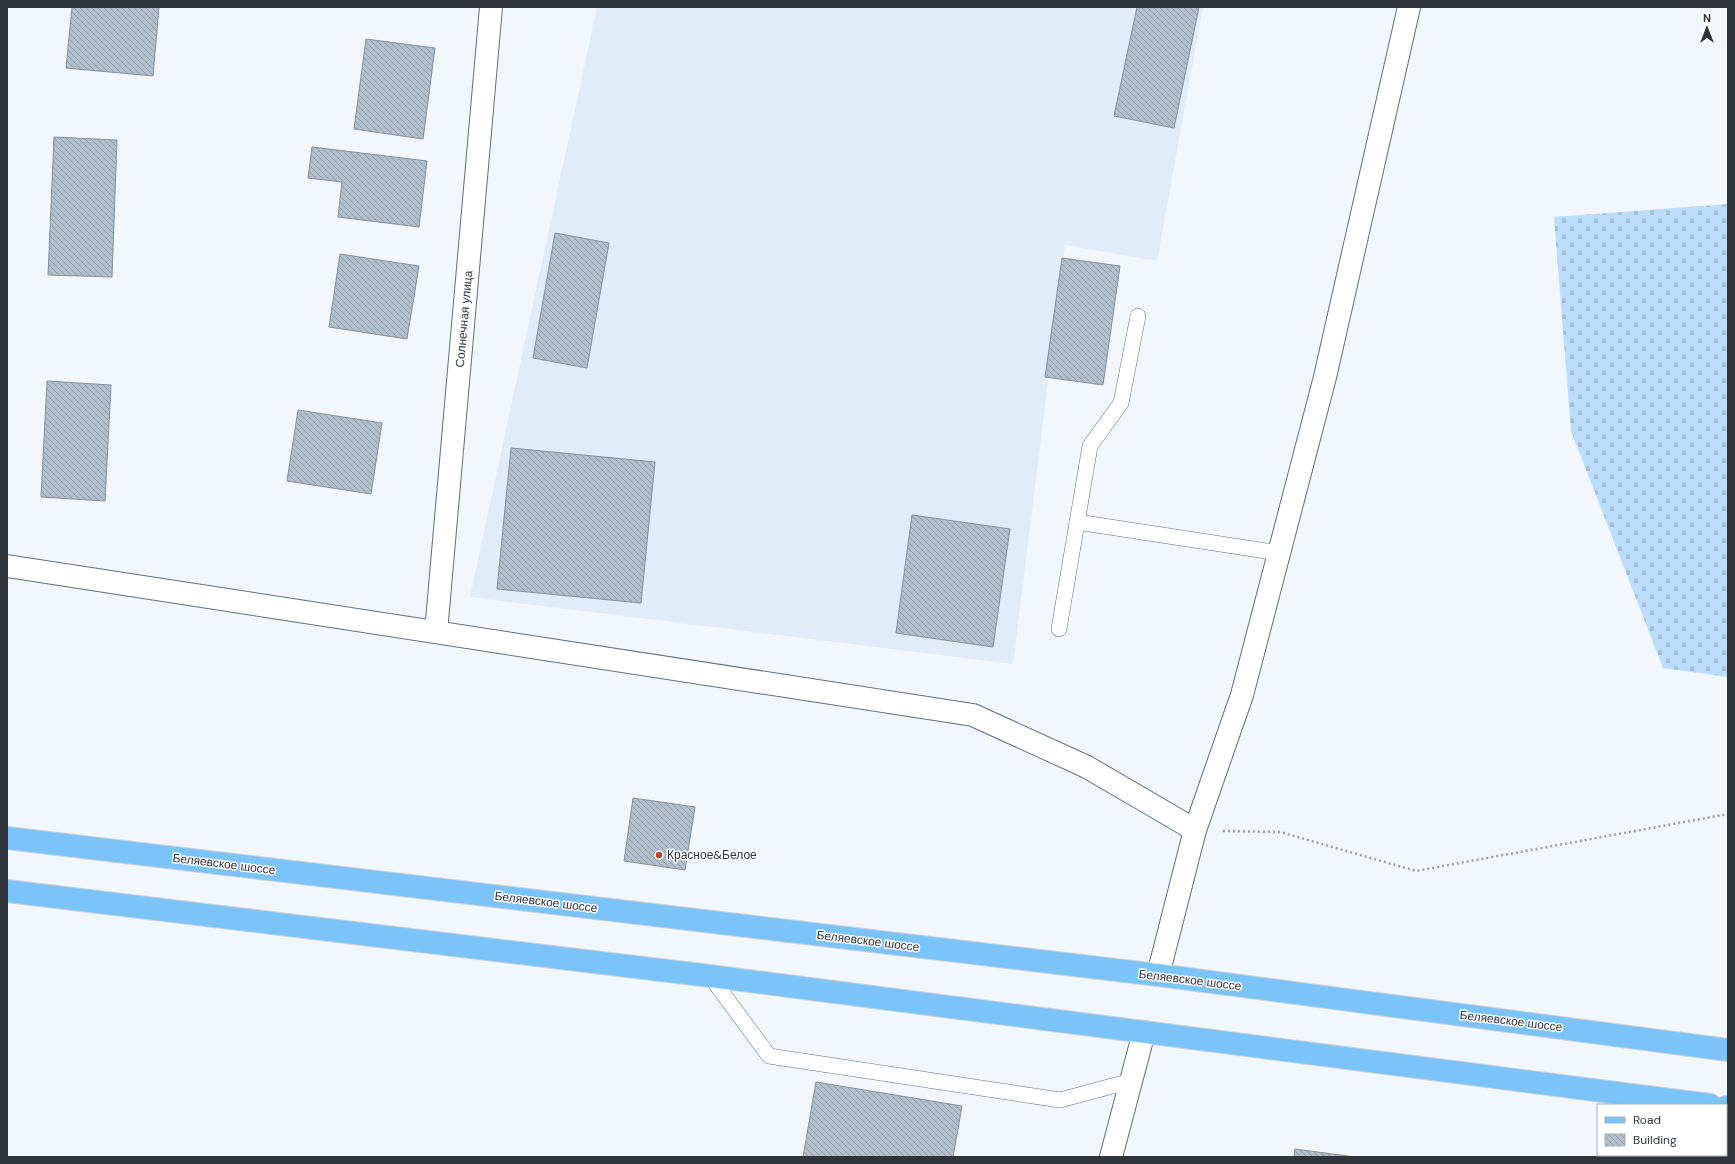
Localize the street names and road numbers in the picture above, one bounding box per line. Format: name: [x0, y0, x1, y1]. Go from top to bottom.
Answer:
street label: Солнечная улица: [452, 270, 476, 368]
street label: Беляевское шоссе: [172, 850, 277, 878]
street label: Беляевское шоссе: [494, 888, 599, 916]
street label: Беляевское шоссе: [816, 927, 921, 955]
street label: Беляевское шоссе: [1138, 966, 1243, 994]
street label: Беляевское шоссе: [1459, 1007, 1564, 1035]

